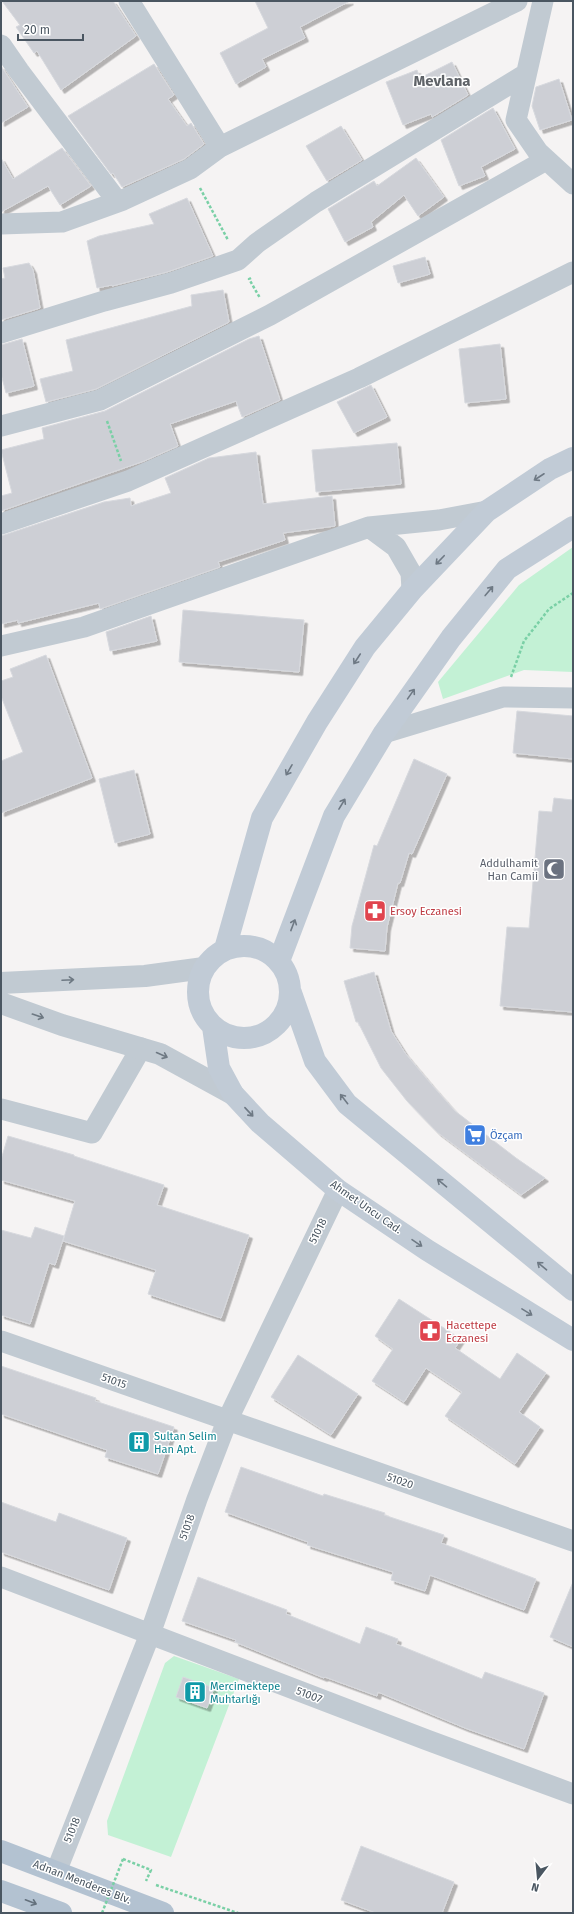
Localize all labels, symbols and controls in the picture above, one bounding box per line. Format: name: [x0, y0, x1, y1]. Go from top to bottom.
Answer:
scale bar: [18, 16, 83, 42]
text: 20 m: [24, 23, 50, 37]
district label: Mevlana: [413, 72, 471, 90]
one-way arrow: [533, 473, 545, 481]
one-way arrow: [435, 555, 445, 565]
one-way arrow: [485, 585, 494, 596]
one-way arrow: [352, 653, 360, 665]
one-way arrow: [407, 689, 415, 700]
one-way arrow: [284, 764, 292, 776]
one-way arrow: [338, 798, 346, 810]
mosque icon: Addulhamit Han Camii: [541, 856, 567, 882]
place label: Addulhamit Han Camii: [480, 857, 538, 883]
pharmacy icon: Ersoy Eczanesi: [362, 898, 388, 924]
place label: Ersoy Eczanesi: [390, 905, 462, 918]
one-way arrow: [290, 919, 298, 931]
one-way arrow: [61, 976, 74, 984]
one-way arrow: [31, 1013, 44, 1020]
one-way arrow: [155, 1052, 167, 1059]
one-way arrow: [339, 1094, 348, 1105]
one-way arrow: [244, 1106, 253, 1116]
supermarket icon: Özçam: [462, 1122, 488, 1148]
place label: Özçam: [490, 1128, 523, 1142]
street label: Ahmet Uncu Cad.: [328, 1177, 405, 1237]
one-way arrow: [437, 1179, 448, 1188]
street label: 51018: [306, 1216, 330, 1246]
one-way arrow: [411, 1239, 422, 1247]
one-way arrow: [537, 1262, 548, 1271]
one-way arrow: [521, 1308, 532, 1316]
pharmacy icon: Hacettepe Eczanesi: [417, 1318, 443, 1344]
place label: Hacettepe Eczanesi: [446, 1319, 497, 1345]
street label: 51015: [100, 1371, 129, 1392]
building icon: Sultan Selim Han Apt.: [126, 1429, 152, 1455]
place label: Sultan Selim Han Apt.: [154, 1430, 217, 1456]
street label: 51020: [385, 1470, 415, 1492]
street label: 51018: [177, 1512, 197, 1542]
building icon: Mercimektepe Muhtarlığı: [182, 1679, 208, 1705]
place label: Mercimektepe Muhtarlığı: [210, 1680, 280, 1706]
street label: 51007: [294, 1684, 324, 1706]
street label: 51018: [61, 1815, 83, 1845]
street label: Adnan Menderes Blv.: [31, 1857, 133, 1907]
north arrow: [518, 1858, 558, 1898]
text: N: [530, 1880, 541, 1894]
one-way arrow: [24, 1898, 36, 1906]

